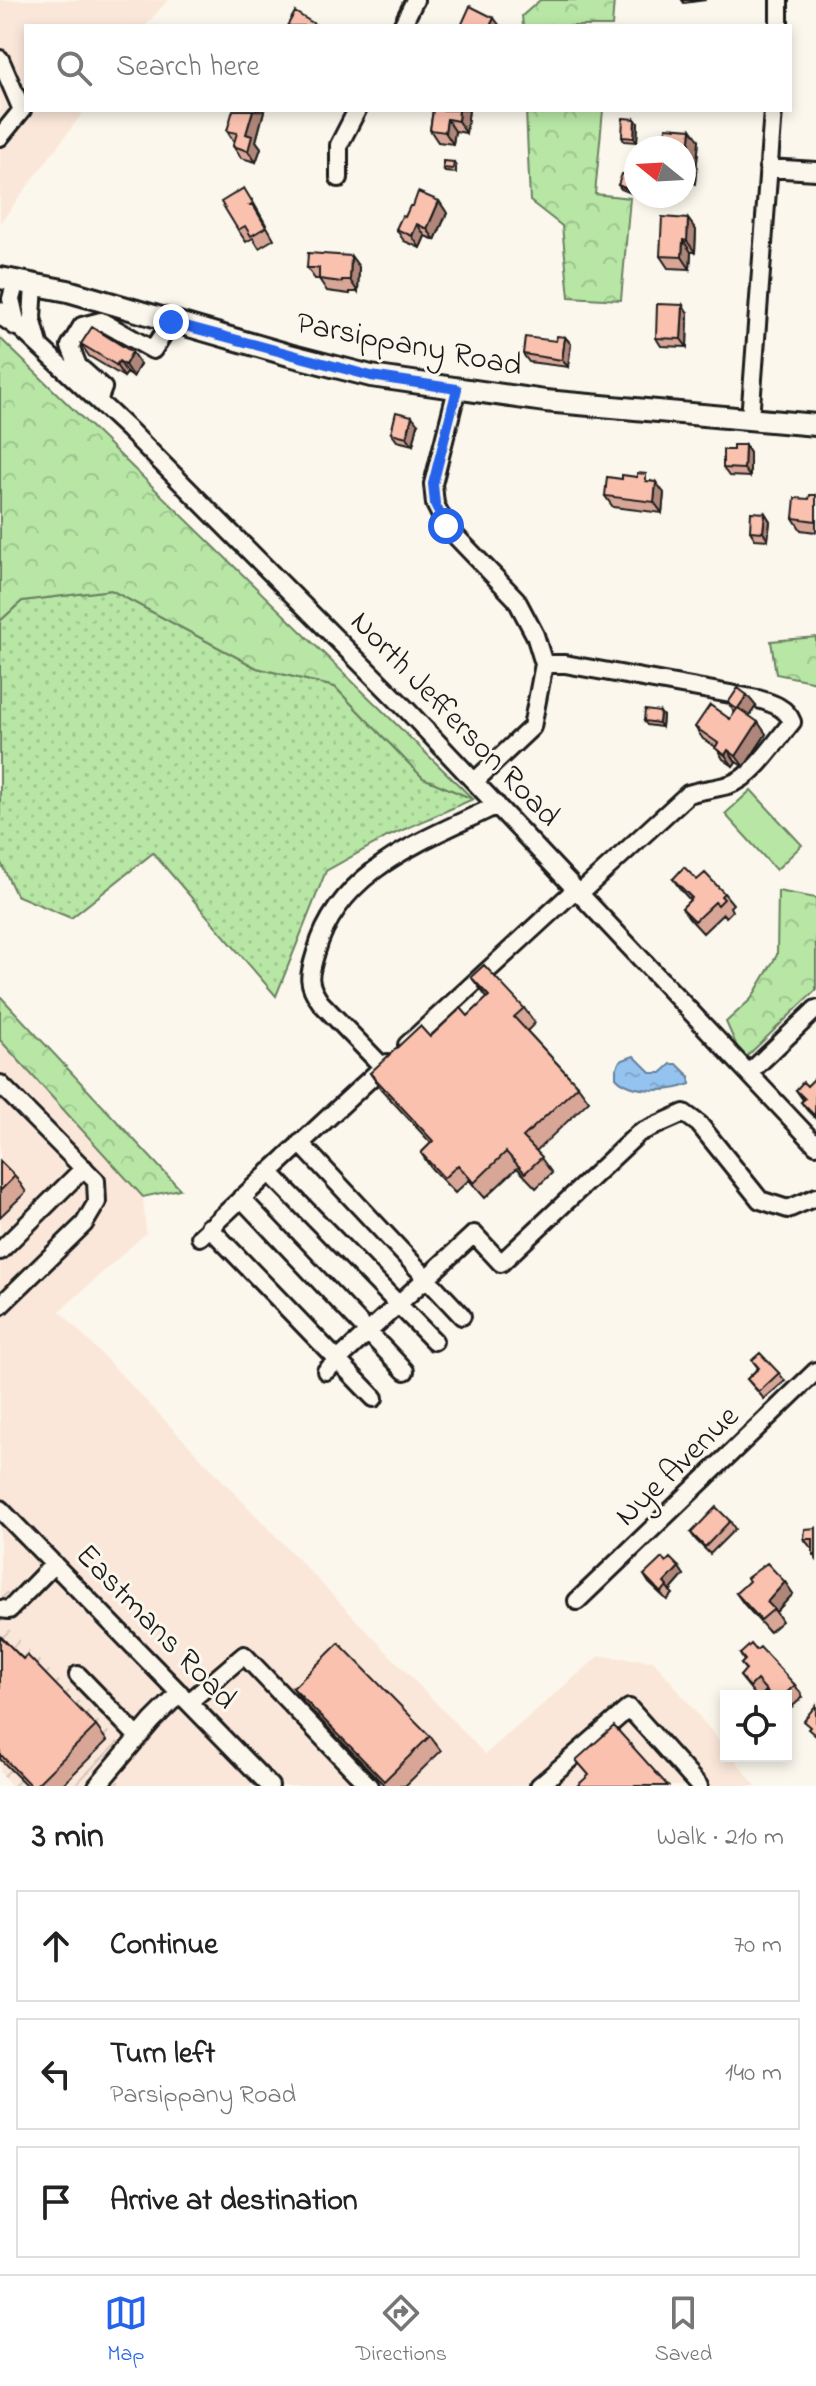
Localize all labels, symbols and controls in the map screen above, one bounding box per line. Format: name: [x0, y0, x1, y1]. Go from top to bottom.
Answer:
search box: [24, 24, 792, 112]
icon: search: [52, 46, 96, 90]
text: Search here: [116, 46, 260, 90]
north arrow: [624, 136, 696, 208]
street label: Parsippany Road: [292, 301, 526, 391]
route end: [153, 304, 189, 340]
route start: [428, 508, 464, 544]
street label: North Jefferson Road: [338, 601, 570, 839]
street label: Nye Avenue: [605, 1395, 751, 1539]
street label: Eastmans Road: [63, 1534, 247, 1722]
map controls: [720, 1690, 792, 1762]
button: locate: [720, 1690, 792, 1762]
text: 3 min: [32, 1813, 104, 1863]
text: Walk · 210 m: [656, 1819, 784, 1857]
icon: ahead: [34, 1924, 78, 1968]
text: Continue: [110, 1924, 218, 1968]
text: 70 m: [733, 1927, 782, 1965]
text: Turn left: [110, 2033, 215, 2077]
icon: left: [34, 2052, 78, 2096]
text: 140 m: [725, 2055, 782, 2093]
text: Parsippany Road: [110, 2077, 296, 2115]
icon: arrive: [34, 2180, 78, 2224]
text: Arrive at destination: [110, 2180, 358, 2224]
tab: Map: [104, 2291, 148, 2371]
tab: Directions: [356, 2291, 447, 2371]
tab: Saved: [655, 2291, 712, 2371]

